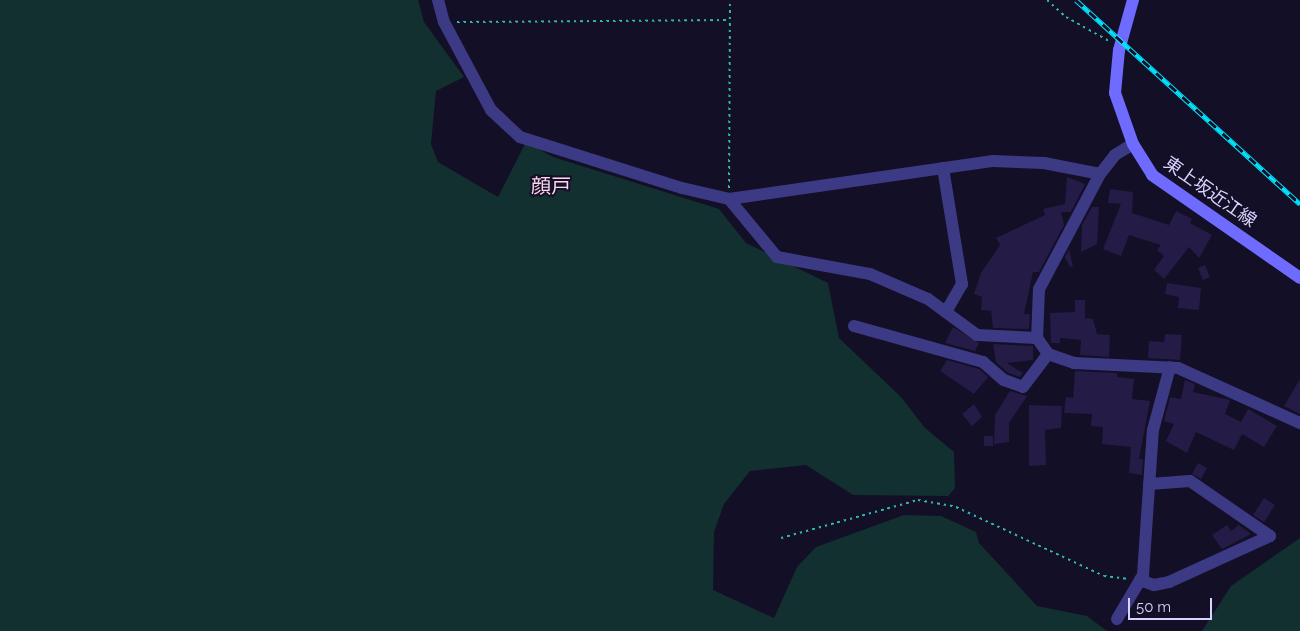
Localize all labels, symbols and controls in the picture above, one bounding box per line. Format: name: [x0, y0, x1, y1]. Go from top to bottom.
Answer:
street label: 東上坂近江線: [1160, 152, 1260, 232]
district label: 顔戸: [531, 174, 571, 198]
scale bar: [1130, 588, 1214, 620]
text: 50 m: [1136, 598, 1171, 616]

